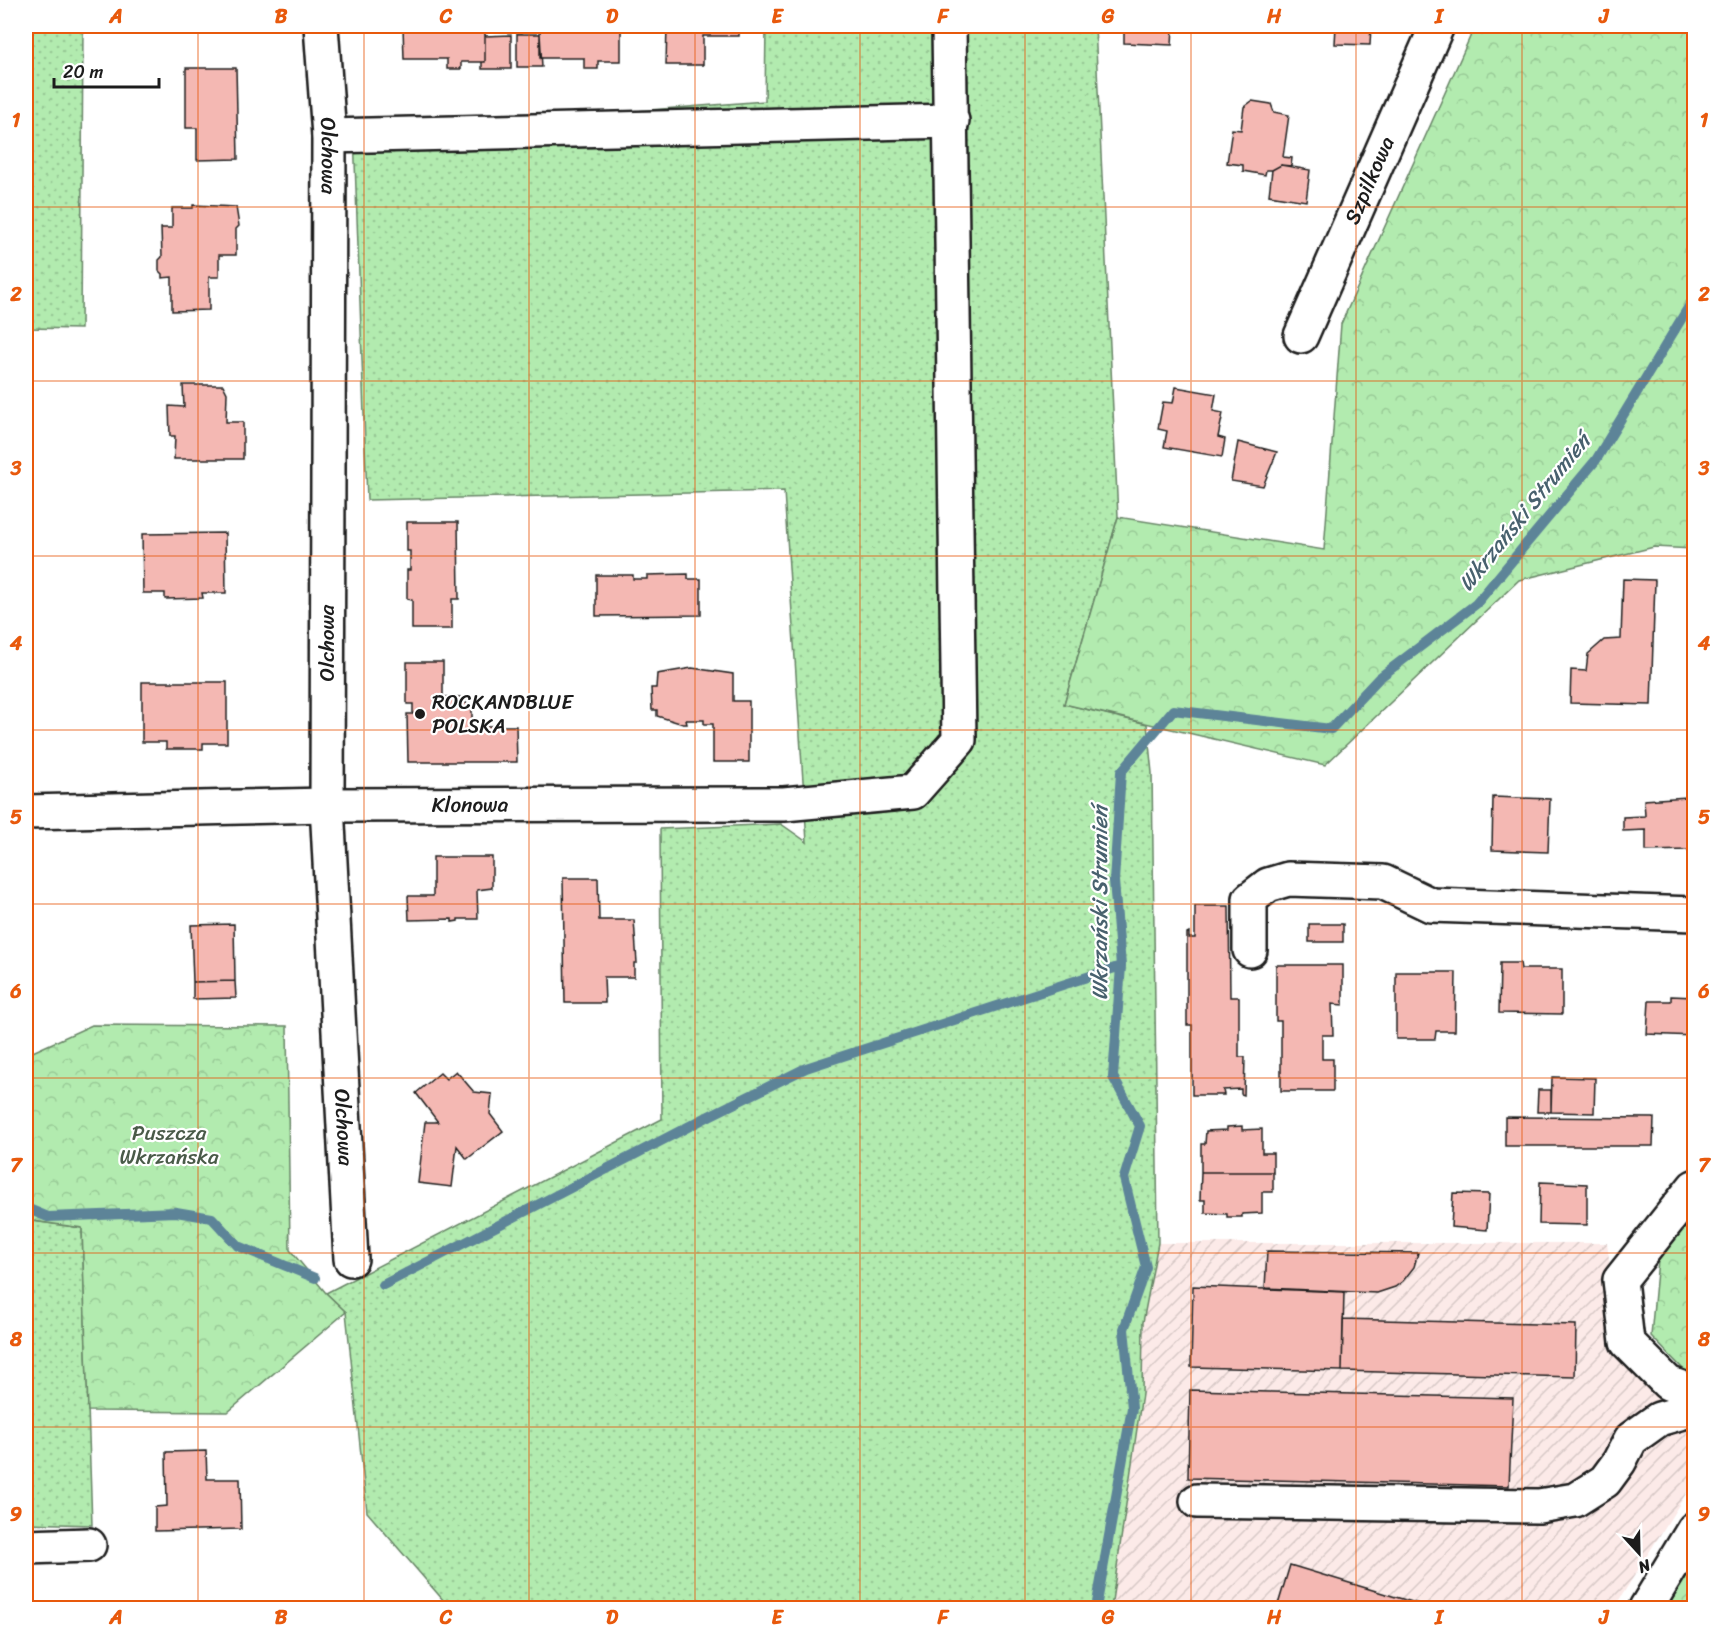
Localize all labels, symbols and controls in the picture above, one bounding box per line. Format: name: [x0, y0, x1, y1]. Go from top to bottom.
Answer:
text: A: [108, 0, 123, 34]
text: B: [275, 0, 288, 34]
text: C: [439, 0, 453, 34]
text: D: [606, 0, 619, 34]
text: E: [771, 0, 784, 34]
text: F: [937, 0, 950, 34]
text: G: [1101, 0, 1115, 34]
text: H: [1266, 0, 1282, 34]
text: I: [1434, 0, 1445, 34]
text: J: [1598, 0, 1610, 34]
scale bar: [54, 51, 159, 89]
text: 20 m: [63, 56, 103, 88]
text: 1: [12, 103, 21, 138]
text: 1: [1700, 103, 1709, 138]
street label: Olchowa: [309, 116, 348, 195]
street label: Szpilkowa: [1333, 130, 1406, 231]
text: 2: [9, 277, 22, 312]
text: 2: [1697, 277, 1710, 312]
water label: Wkrzański Strumień: [1448, 421, 1603, 600]
text: 3: [10, 451, 22, 486]
text: 3: [1698, 451, 1710, 486]
street label: Olchowa: [308, 604, 346, 681]
text: 4: [9, 626, 23, 661]
text: 4: [1697, 626, 1711, 661]
place label: ROCKANDBLUE POLSKA: [432, 683, 574, 745]
marker: ROCKANDBLUE POLSKA: [413, 707, 427, 721]
street label: Klonowa: [432, 786, 509, 824]
text: 5: [10, 800, 22, 835]
text: 5: [1698, 800, 1710, 835]
water label: Wkrzański Strumień: [1080, 802, 1119, 1000]
text: 6: [9, 974, 22, 1009]
text: 6: [1697, 974, 1710, 1009]
street label: Olchowa: [323, 1088, 365, 1167]
park label: Puszcza Wkrzańska: [119, 1114, 219, 1176]
text: 7: [10, 1148, 23, 1183]
text: 7: [1698, 1148, 1711, 1183]
text: 8: [9, 1322, 23, 1357]
text: 8: [1697, 1322, 1711, 1357]
text: 9: [10, 1497, 22, 1532]
text: 9: [1698, 1497, 1710, 1532]
north arrow: [1609, 1523, 1669, 1583]
text: N: [1633, 1551, 1656, 1582]
text: A: [108, 1600, 123, 1634]
text: B: [275, 1600, 288, 1634]
text: C: [439, 1600, 453, 1634]
text: D: [606, 1600, 619, 1634]
text: E: [771, 1600, 784, 1634]
text: F: [937, 1600, 950, 1634]
text: G: [1101, 1600, 1115, 1634]
text: H: [1266, 1600, 1282, 1634]
text: I: [1434, 1600, 1445, 1634]
text: J: [1598, 1600, 1610, 1634]

